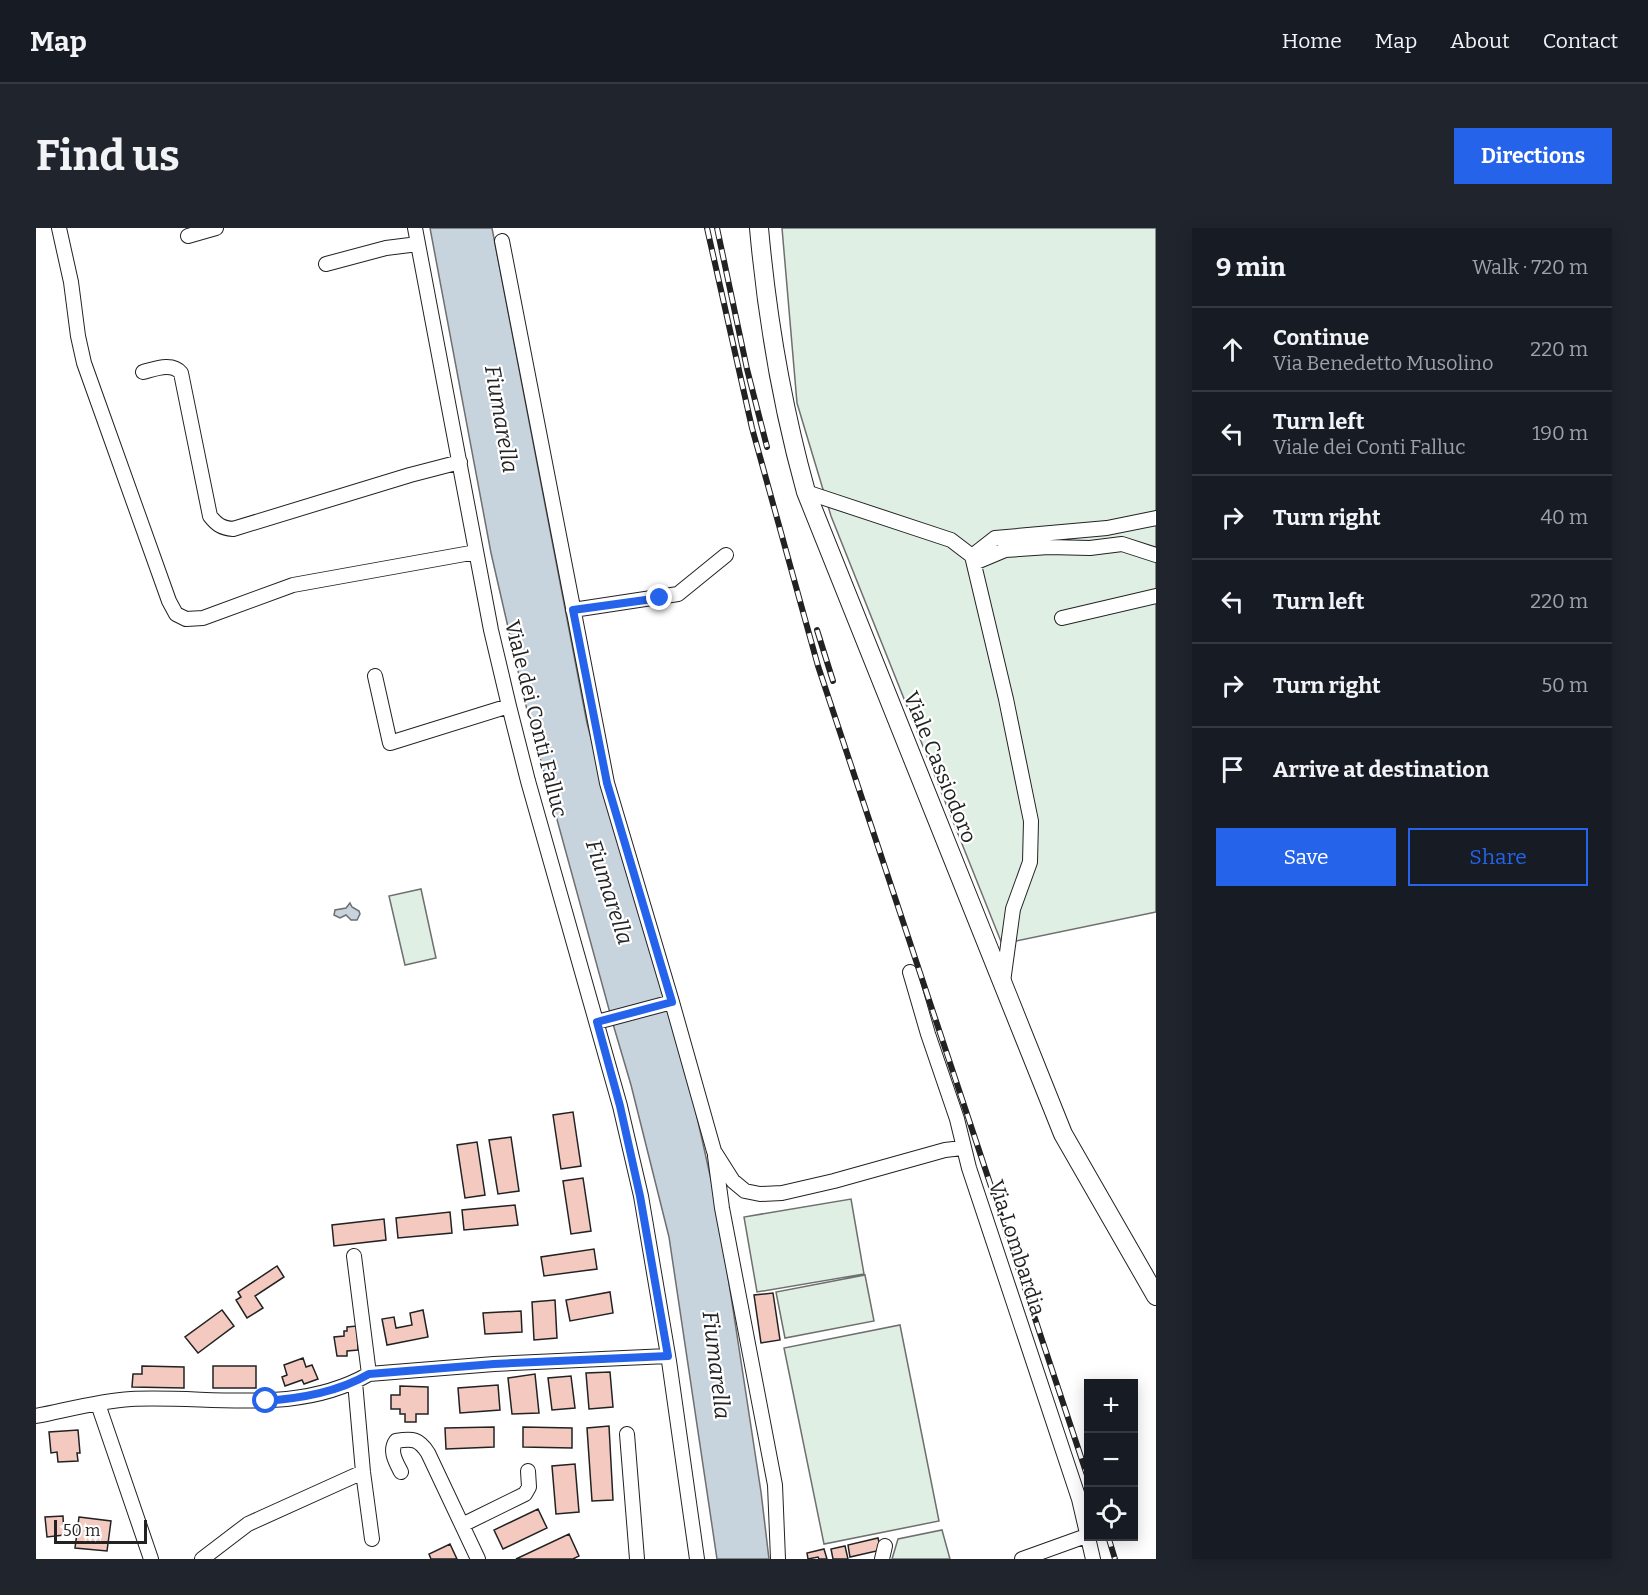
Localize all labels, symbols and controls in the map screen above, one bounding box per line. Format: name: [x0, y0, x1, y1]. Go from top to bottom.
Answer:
text: Map: [30, 25, 87, 58]
text: Home: [1282, 28, 1342, 54]
text: Map: [1375, 28, 1417, 54]
text: About: [1450, 28, 1510, 54]
text: Contact: [1543, 28, 1618, 54]
button: Directions: [1454, 128, 1612, 184]
text: Find us: [36, 131, 180, 181]
text: 9 min: [1216, 252, 1286, 283]
text: Walk · 720 m: [1472, 255, 1588, 279]
text: Continue: [1273, 324, 1369, 351]
icon: ahead: [1216, 333, 1249, 366]
text: 220 m: [1530, 337, 1588, 361]
text: Via Benedetto Musolino: [1273, 351, 1493, 375]
water label: Fiumarella: [479, 363, 524, 475]
text: Turn left: [1273, 408, 1365, 435]
icon: left: [1216, 417, 1249, 450]
text: 190 m: [1532, 421, 1588, 445]
text: Viale dei Conti Falluc: [1273, 435, 1466, 459]
icon: right: [1216, 501, 1249, 534]
text: Turn right: [1273, 504, 1381, 531]
text: 40 m: [1540, 505, 1588, 529]
route end: [646, 584, 672, 610]
icon: left: [1216, 585, 1249, 618]
text: Turn left: [1273, 588, 1365, 615]
text: 220 m: [1530, 589, 1588, 613]
street label: Viale dei Conti Falluc: [499, 618, 573, 820]
icon: right: [1216, 669, 1249, 702]
text: Turn right: [1273, 672, 1381, 699]
text: 50 m: [1541, 673, 1588, 697]
street label: Viale Cassiodoro: [898, 687, 982, 847]
icon: arrive: [1216, 753, 1249, 786]
text: Arrive at destination: [1273, 756, 1489, 783]
button: Save: [1216, 828, 1396, 886]
button: Share: [1408, 828, 1588, 886]
water label: Fiumarella: [580, 836, 639, 948]
street label: Via Lombardia: [983, 1177, 1051, 1320]
water label: Fiumarella: [696, 1309, 737, 1421]
map controls: [1084, 1379, 1138, 1541]
button: +: [1084, 1379, 1138, 1433]
route start: [252, 1387, 278, 1413]
button: −: [1084, 1433, 1138, 1487]
button: locate: [1084, 1487, 1138, 1541]
scale bar: [54, 1517, 147, 1544]
text: 50 m: [63, 1521, 100, 1540]

